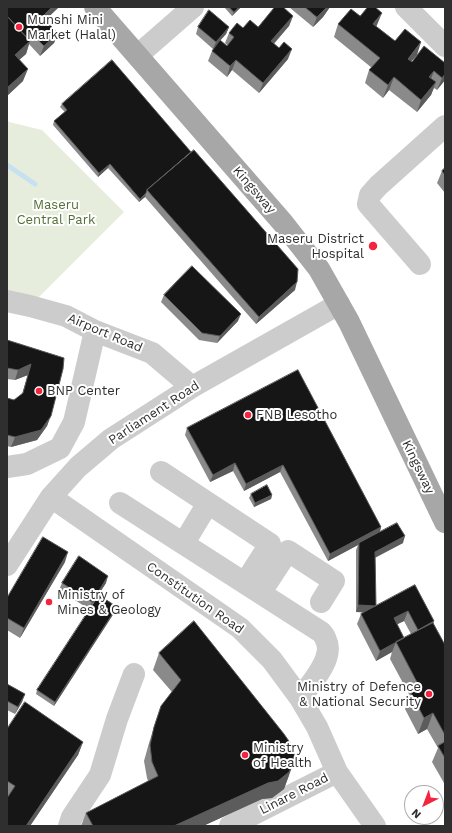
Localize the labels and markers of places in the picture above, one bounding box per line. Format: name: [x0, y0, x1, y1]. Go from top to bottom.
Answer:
place label: Munshi Mini Market (Halal): [27, 12, 116, 43]
marker: Munshi Mini Market (Halal): [14, 22, 24, 32]
place label: Maseru District Hospital: [267, 231, 364, 262]
marker: Maseru District Hospital: [367, 240, 379, 252]
place label: BNP Center: [47, 383, 120, 399]
marker: BNP Center: [34, 386, 44, 396]
place label: FNB Lesotho: [256, 407, 337, 423]
marker: FNB Lesotho: [243, 410, 253, 420]
place label: Ministry of Mines & Geology: [57, 587, 161, 618]
marker: Ministry of Mines & Geology: [44, 597, 54, 607]
place label: Ministry of Defence & National Security: [297, 679, 421, 710]
marker: Ministry of Defence & National Security: [424, 689, 434, 699]
place label: Ministry of Health: [253, 740, 312, 771]
marker: Ministry of Health: [240, 750, 250, 760]

